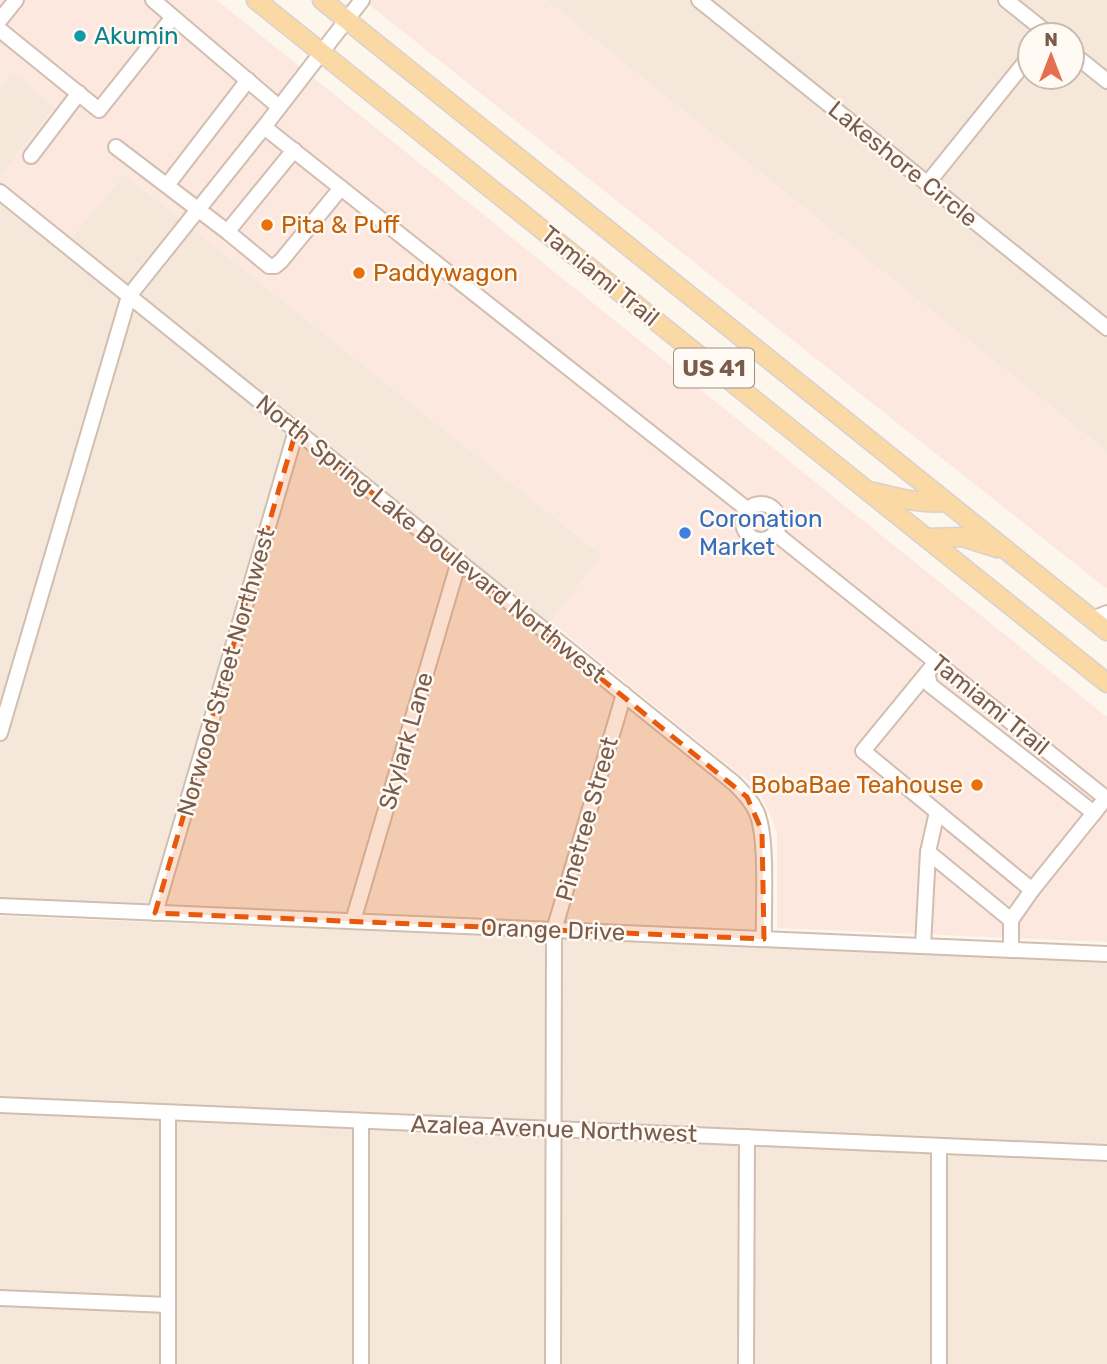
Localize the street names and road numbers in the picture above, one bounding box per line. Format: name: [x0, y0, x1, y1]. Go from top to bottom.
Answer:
street label: Lakeshore Circle: [823, 95, 983, 233]
street label: Tamiami Trail: [535, 220, 665, 332]
road number: US 41: [674, 348, 754, 388]
street label: North Spring Lake Boulevard Northwest: [251, 389, 611, 689]
street label: Norwood Street Northwest: [171, 525, 281, 819]
street label: Tamiami Trail: [925, 649, 1055, 761]
street label: Skylark Lane: [373, 669, 439, 813]
street label: Pinetree Street: [550, 734, 624, 904]
street label: Orange Drive: [480, 913, 626, 947]
street label: Azalea Avenue Northwest: [410, 1110, 698, 1148]

